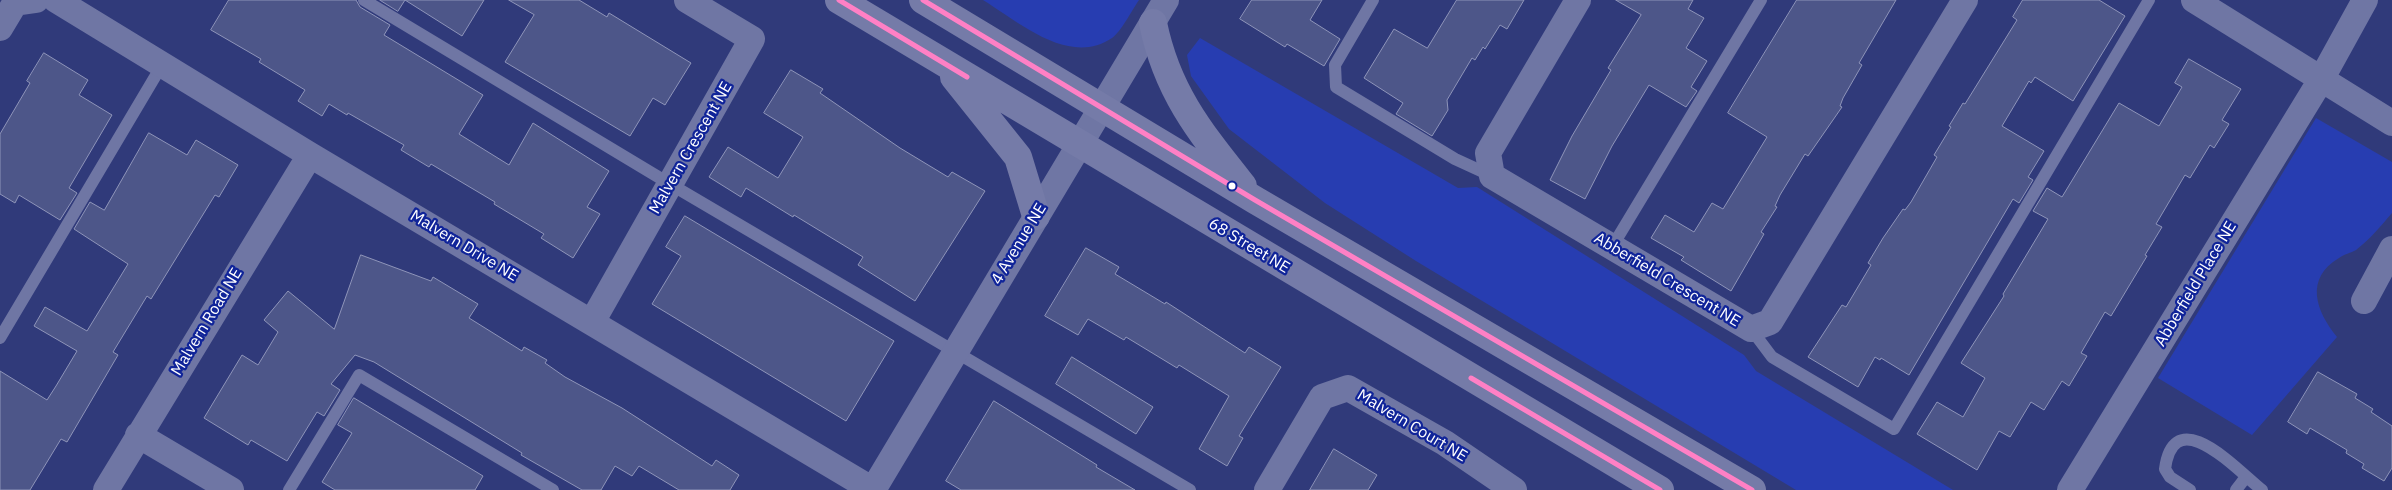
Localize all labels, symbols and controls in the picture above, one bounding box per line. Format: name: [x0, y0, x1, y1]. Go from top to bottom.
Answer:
street label: Malvern Crescent NE: [645, 79, 737, 217]
unlabelled marker: [1227, 181, 1237, 191]
street label: 4 Avenue NE: [987, 200, 1051, 288]
street label: Malvern Drive NE: [407, 206, 521, 286]
street label: 68 Street NE: [1205, 214, 1293, 278]
street label: Abberfield Place NE: [2151, 218, 2241, 350]
street label: Abberfield Crescent NE: [1590, 229, 1744, 331]
street label: Malvern Road NE: [167, 265, 247, 379]
street label: Malvern Court NE: [1354, 386, 1470, 466]

